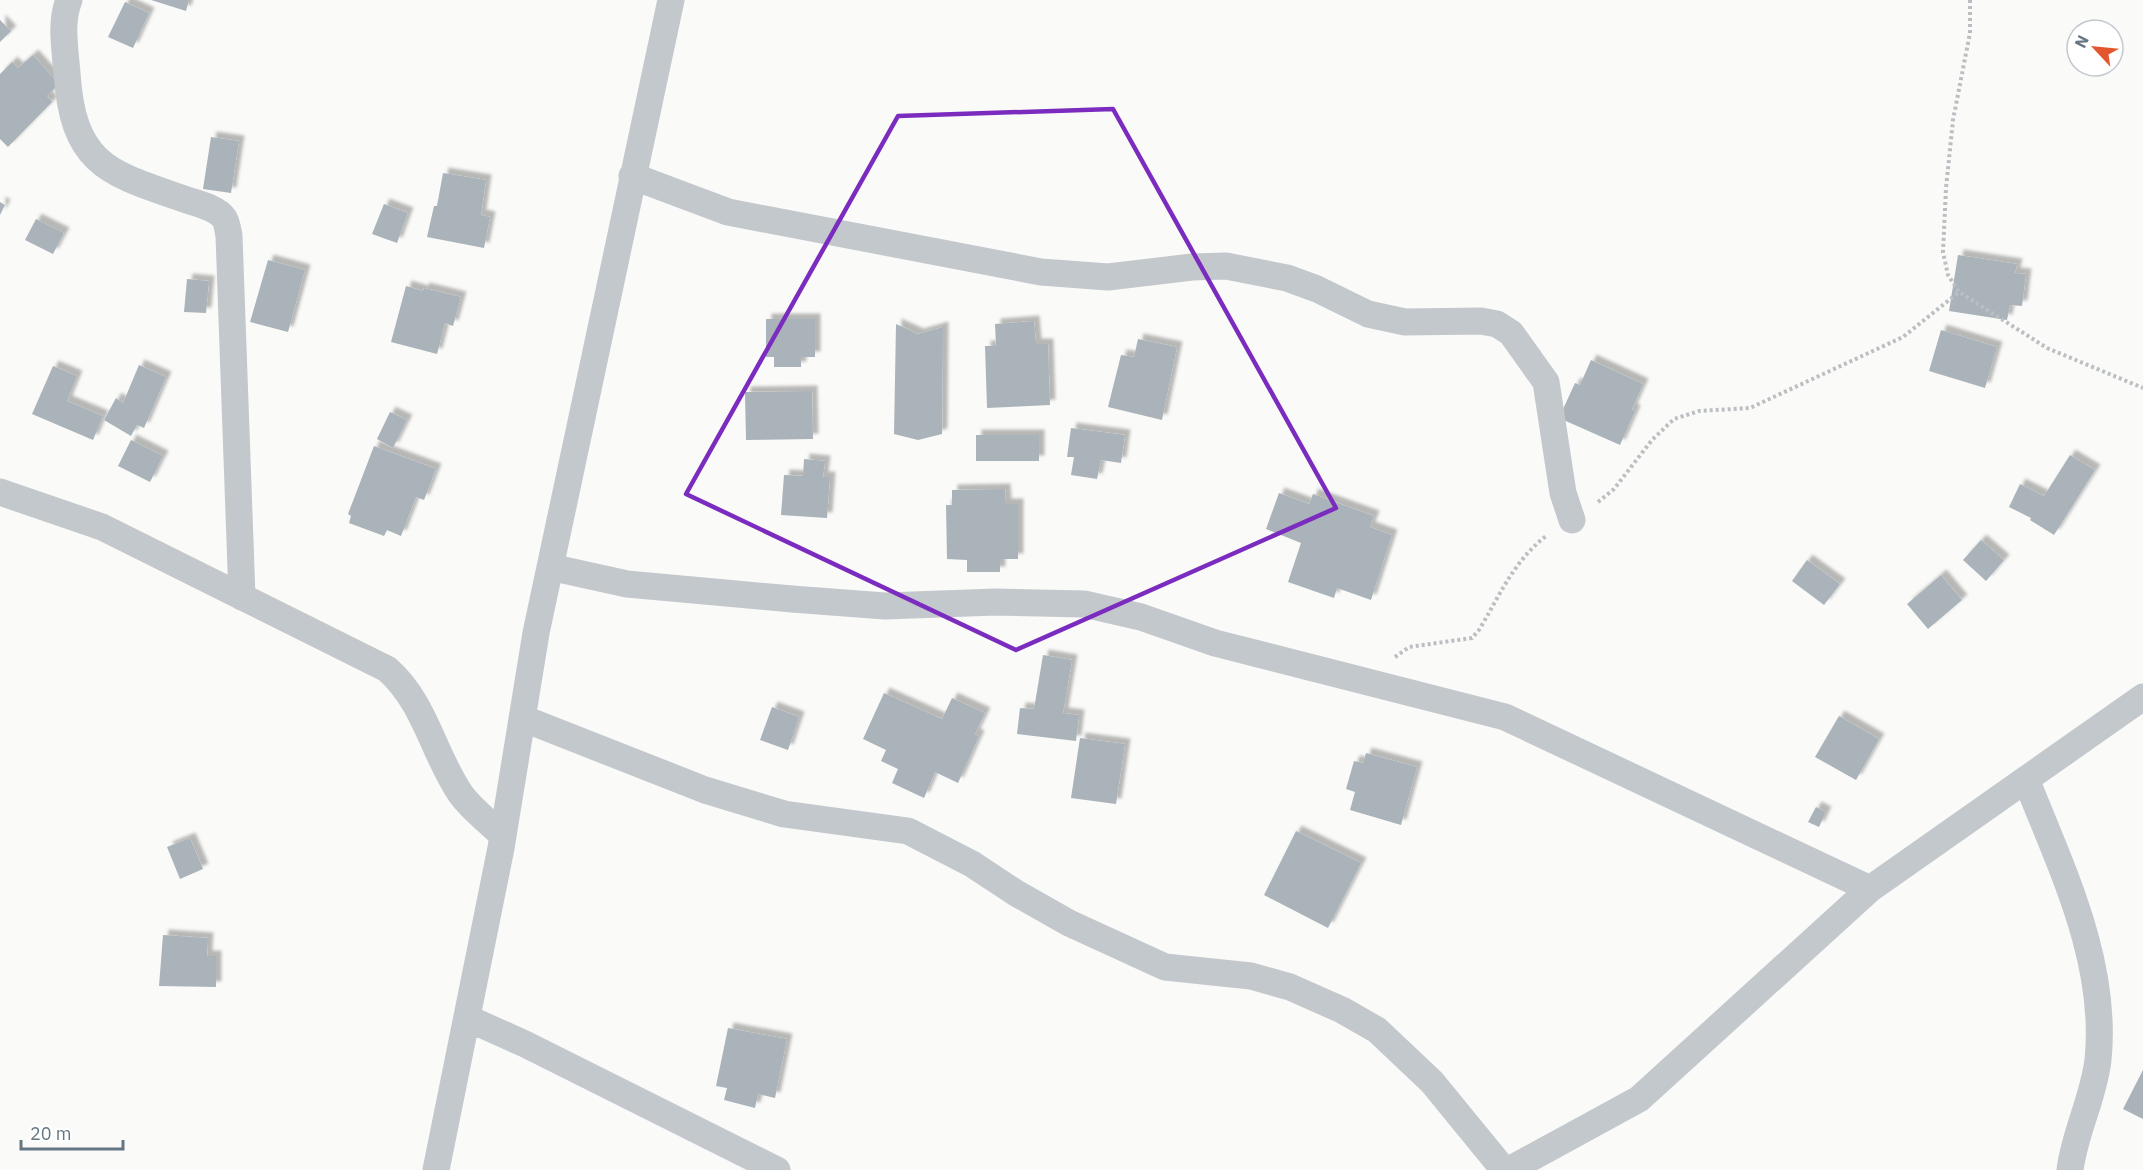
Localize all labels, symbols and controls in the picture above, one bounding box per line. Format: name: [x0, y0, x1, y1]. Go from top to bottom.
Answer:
north arrow: [2065, 18, 2125, 78]
text: N: [2070, 32, 2093, 51]
scale bar: [21, 1113, 123, 1151]
text: 20 m: [30, 1122, 72, 1145]

